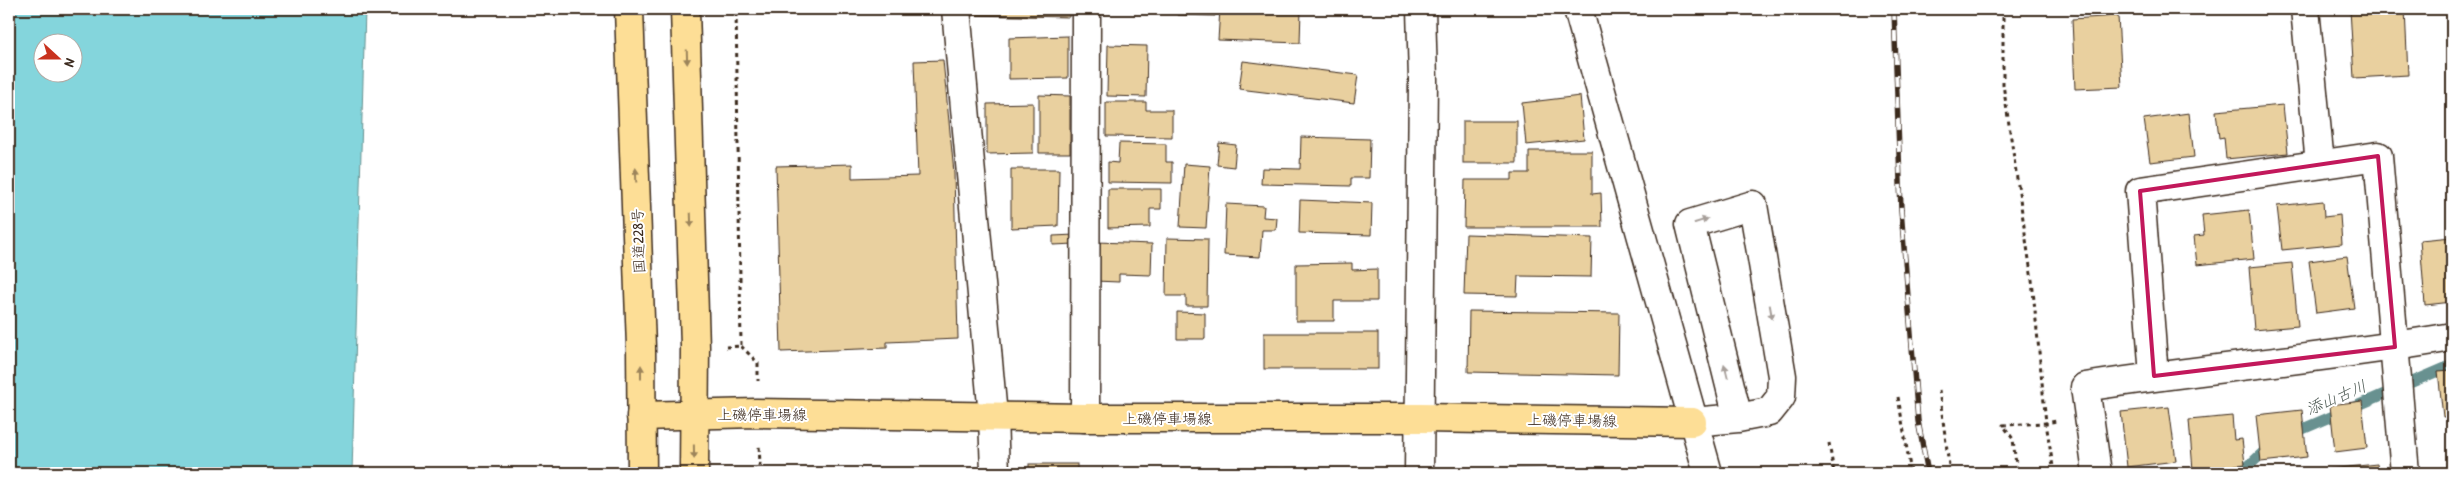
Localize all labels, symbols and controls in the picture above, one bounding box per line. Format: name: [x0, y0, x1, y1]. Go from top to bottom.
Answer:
north arrow: [32, 32, 82, 82]
one-way arrow: [683, 50, 691, 66]
text: N: [60, 56, 81, 70]
one-way arrow: [631, 166, 639, 182]
street label: 国道228号: [626, 208, 650, 274]
one-way arrow: [688, 212, 696, 228]
one-way arrow: [1694, 216, 1709, 224]
one-way arrow: [1767, 304, 1775, 320]
one-way arrow: [637, 364, 645, 380]
one-way arrow: [1722, 364, 1730, 379]
water label: 添山古川: [2302, 374, 2370, 420]
street label: 上磯停車場線: [717, 404, 807, 425]
street label: 上磯停車場線: [1122, 408, 1212, 429]
street label: 上磯停車場線: [1527, 409, 1617, 431]
one-way arrow: [690, 445, 698, 461]

